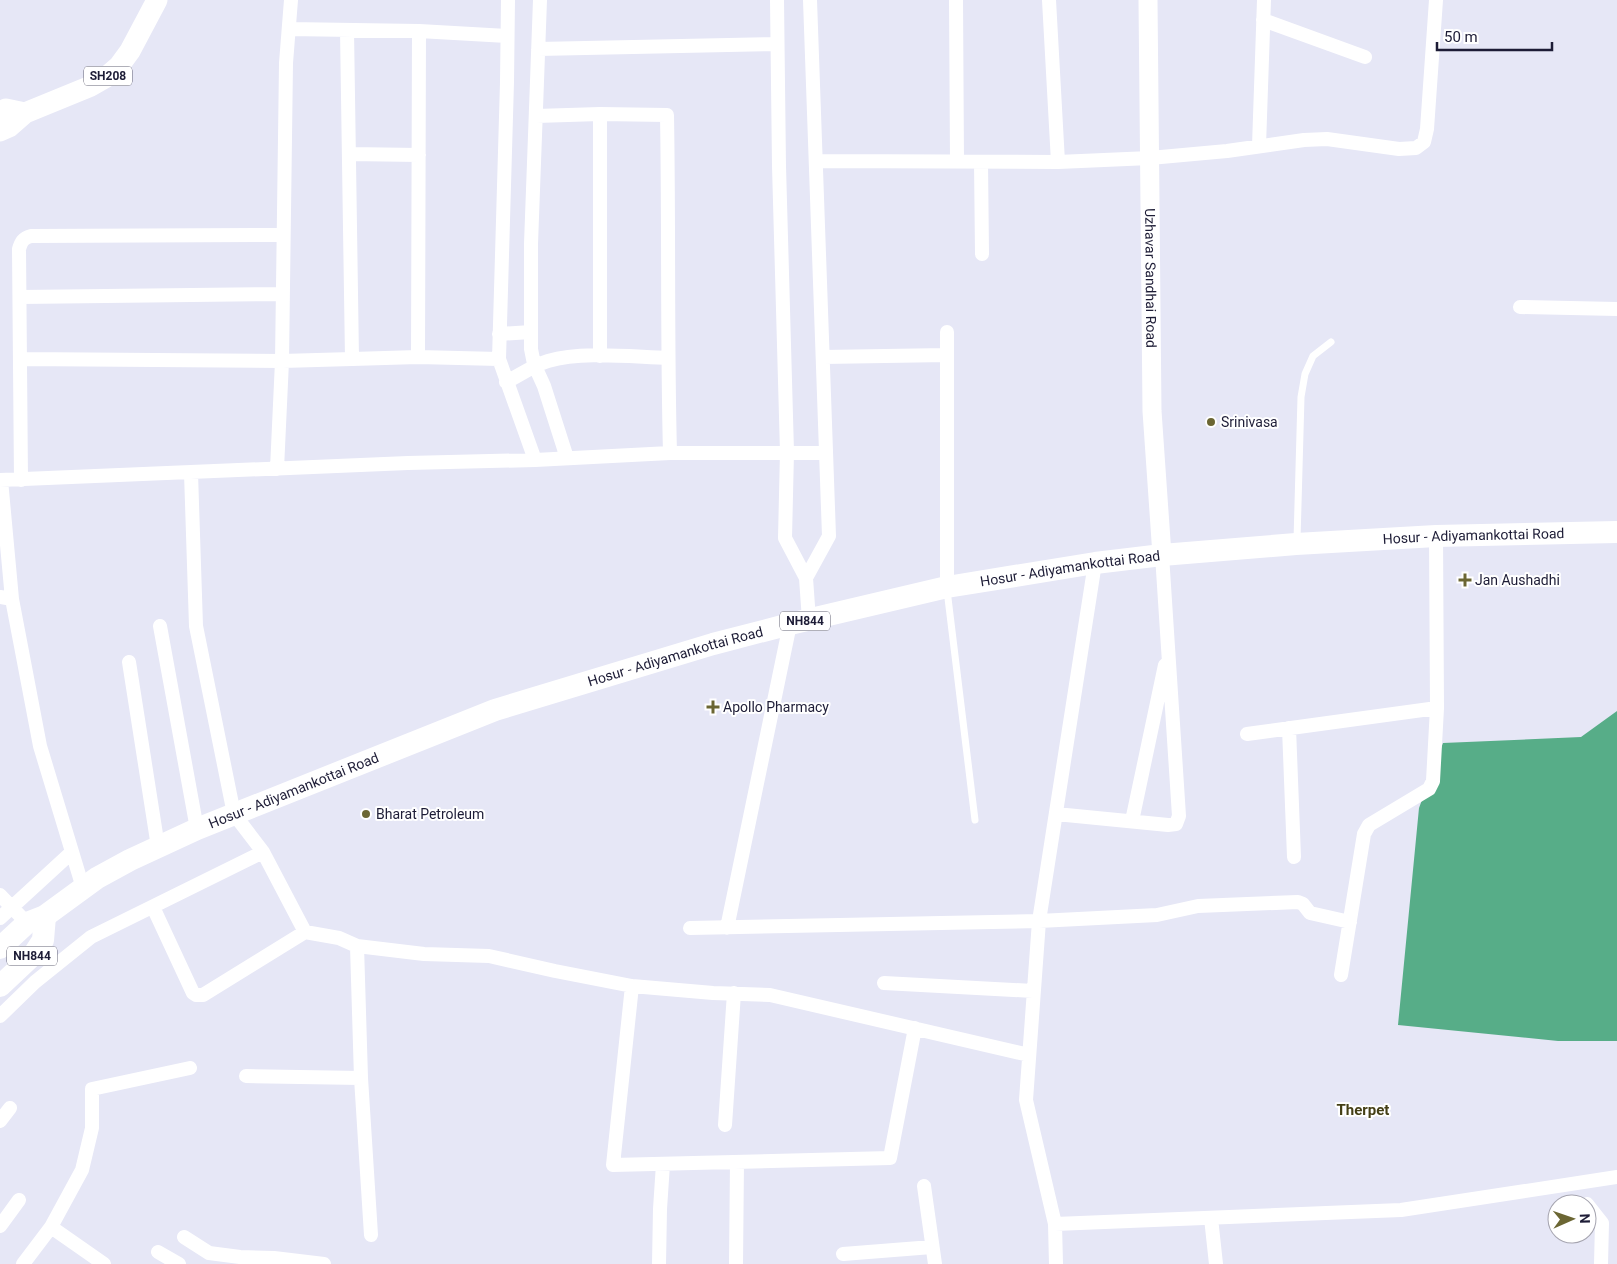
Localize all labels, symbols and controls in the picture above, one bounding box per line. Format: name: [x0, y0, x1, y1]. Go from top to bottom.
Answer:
scale bar: [1437, 20, 1552, 52]
text: 50 m: [1444, 28, 1478, 46]
road number: SH208: [84, 66, 132, 85]
street label: Uzhavar Sandhai Road: [1142, 208, 1159, 348]
place label: Srinivasa: [1221, 414, 1278, 430]
marker: Srinivasa: [1205, 416, 1217, 428]
street label: Hosur - Adiyamankottai Road: [1382, 525, 1564, 547]
street label: Hosur - Adiyamankottai Road: [979, 547, 1161, 590]
place label: Jan Aushadhi: [1475, 572, 1560, 588]
marker: Jan Aushadhi: [1459, 574, 1471, 586]
road number: NH844: [780, 612, 830, 630]
street label: Hosur - Adiyamankottai Road: [586, 623, 765, 689]
place label: Apollo Pharmacy: [723, 699, 829, 715]
marker: Apollo Pharmacy: [707, 701, 719, 713]
street label: Hosur - Adiyamankottai Road: [206, 749, 381, 832]
place label: Bharat Petroleum: [376, 806, 484, 822]
marker: Bharat Petroleum: [360, 808, 372, 820]
road number: NH844: [7, 946, 57, 966]
district label: Therpet: [1337, 1101, 1389, 1119]
north arrow: [1547, 1194, 1597, 1244]
text: N: [1577, 1213, 1593, 1224]

